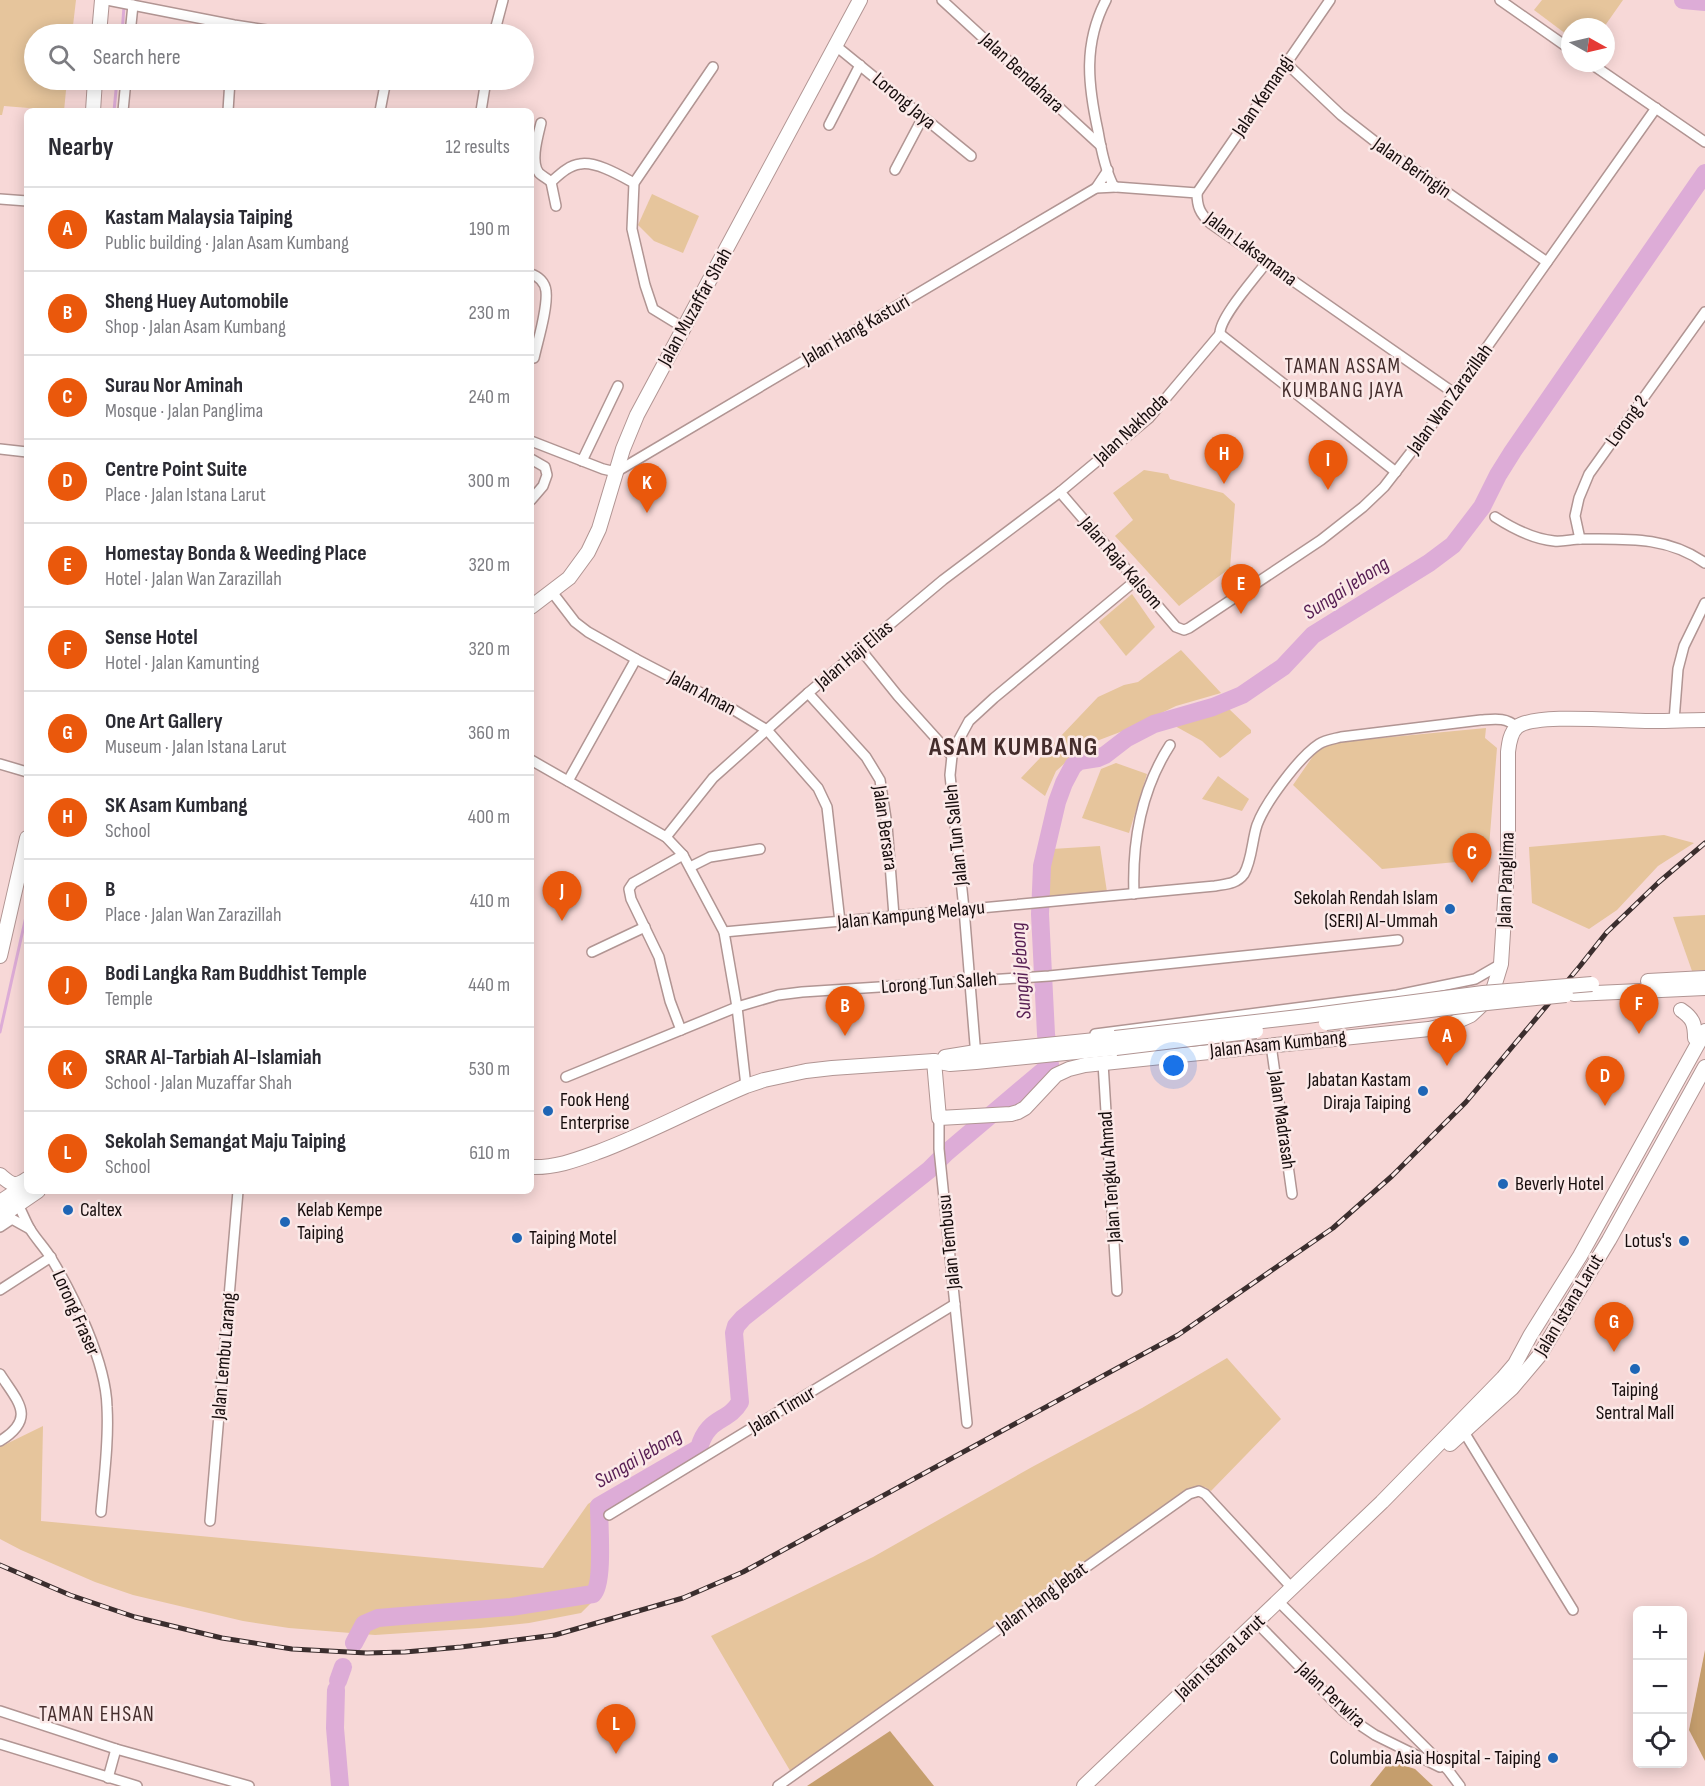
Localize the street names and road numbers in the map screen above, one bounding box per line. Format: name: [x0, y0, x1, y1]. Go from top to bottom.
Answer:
street label: Jalan Bendahara: [974, 27, 1069, 118]
street label: Jalan Kemangi: [1227, 51, 1299, 142]
street label: Lorong Jaya: [867, 67, 941, 135]
street label: Jalan Beringin: [1367, 132, 1456, 204]
street label: Jalan Laksamana: [1199, 206, 1302, 291]
street label: Jalan Muzaffar Shah: [652, 244, 737, 371]
street label: Jalan Hang Kasturi: [797, 290, 914, 371]
street label: Jalan Wan Zarazillah: [1401, 339, 1498, 460]
street label: Jalan Nakhoda: [1088, 388, 1173, 470]
street label: Lorong 2: [1600, 391, 1654, 451]
street label: Jalan Raja Kalsom: [1074, 511, 1168, 614]
street label: Jalan Haji Elias: [809, 616, 898, 695]
street label: Jalan Aman: [663, 665, 740, 721]
street label: Jalan Bersara: [867, 783, 903, 872]
street label: Jalan Tun Salleh: [939, 783, 973, 888]
street label: Jalan Panglima: [1492, 832, 1520, 929]
street label: Jalan Kampung Melayu: [835, 895, 986, 935]
street label: Lorong Tun Salleh: [880, 967, 998, 999]
street label: Jalan Asam Kumbang: [1208, 1025, 1347, 1063]
street label: Jalan Madrasah: [1263, 1068, 1301, 1171]
street label: Jalan Tengku Ahmad: [1093, 1110, 1127, 1245]
street label: Jalan Tembusu: [932, 1194, 966, 1291]
street label: Jalan Istana Larut: [1529, 1250, 1609, 1361]
street label: Lorong Fraser: [47, 1267, 105, 1359]
street label: Jalan Lembu Larang: [206, 1291, 242, 1422]
street label: Jalan Timur: [743, 1381, 820, 1440]
street label: Jalan Hang Jebat: [991, 1557, 1092, 1640]
street label: Jalan Istana Larut: [1169, 1609, 1270, 1706]
street label: Jalan Perwira: [1291, 1656, 1370, 1733]

